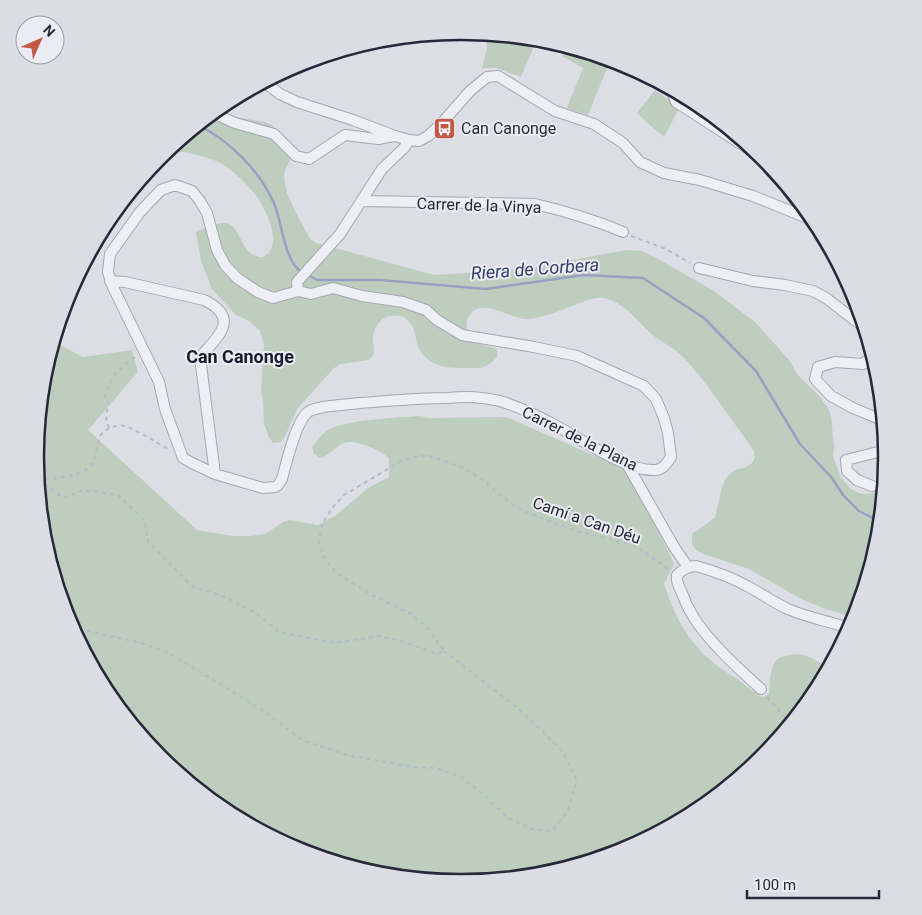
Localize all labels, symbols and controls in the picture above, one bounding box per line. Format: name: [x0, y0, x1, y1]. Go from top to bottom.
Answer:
north arrow: [15, 15, 65, 65]
text: N: [40, 22, 58, 40]
bus stop icon: Can Canonge: [433, 116, 457, 140]
place label: Can Canonge: [461, 119, 556, 138]
street label: Carrer de la Vinya: [416, 194, 542, 217]
water label: Riera de Corbera: [470, 254, 600, 283]
district label: Can Canonge: [186, 346, 294, 367]
street label: Carrer de la Plana: [519, 402, 641, 475]
street label: Camí a Can Déu: [530, 493, 644, 548]
scale bar: [747, 868, 880, 900]
text: 100 m: [754, 876, 796, 894]

